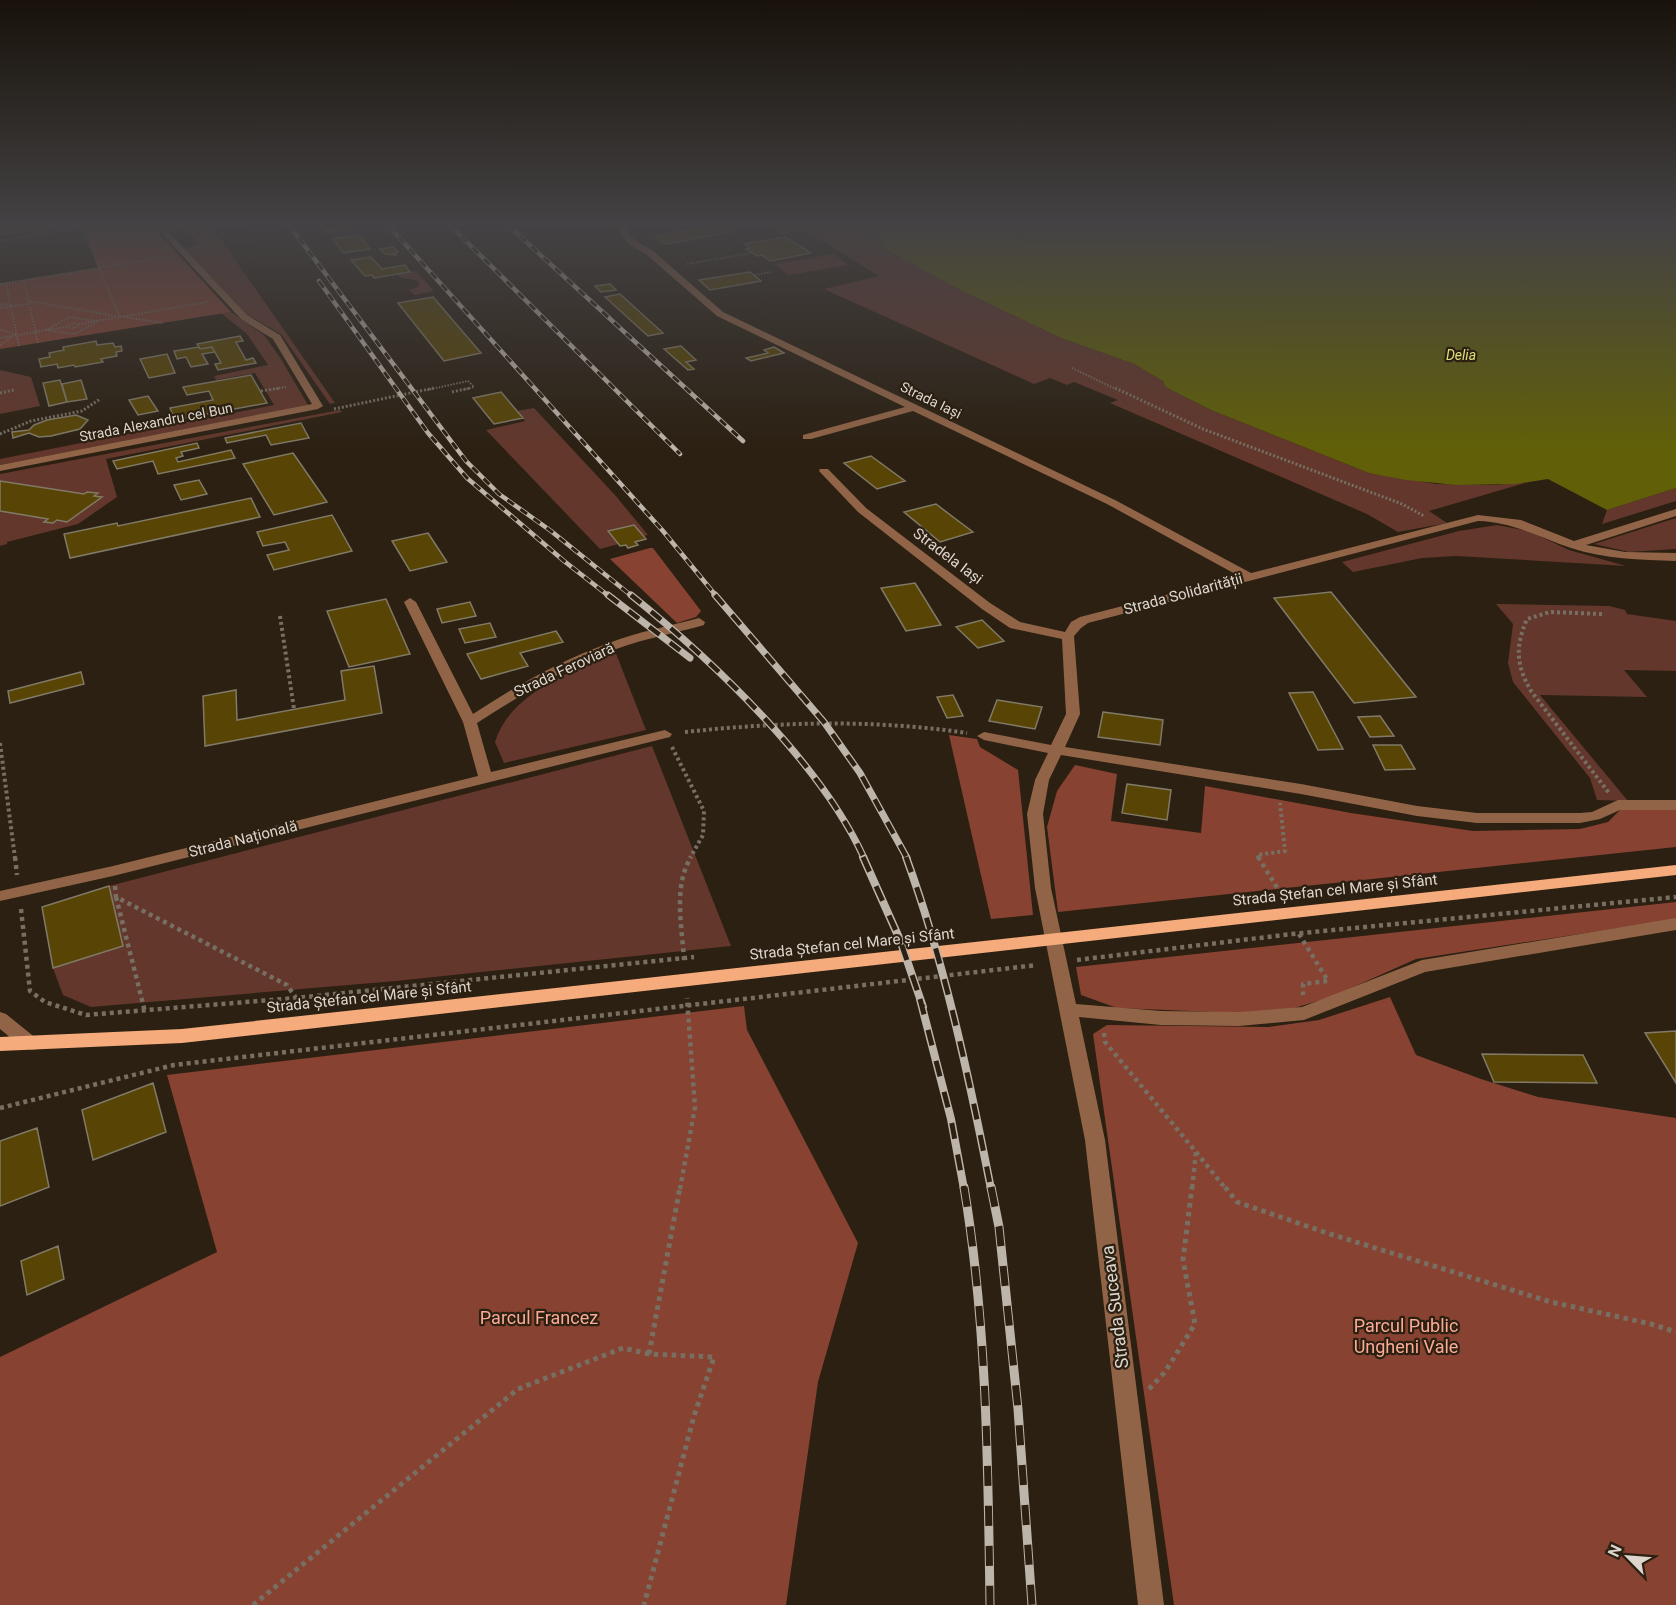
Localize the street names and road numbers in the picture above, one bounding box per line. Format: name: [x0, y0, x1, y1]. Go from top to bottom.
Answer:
street label: Strada Iași: [897, 378, 964, 423]
street label: Strada Alexandru cel Bun: [78, 399, 234, 445]
street label: Stradela Iași: [910, 524, 986, 588]
street label: Strada Solidarității: [1122, 569, 1244, 619]
street label: Strada Feroviară: [511, 639, 617, 701]
street label: Strada Națională: [187, 817, 299, 861]
street label: Strada Ștefan cel Mare și Sfânt: [1232, 870, 1438, 910]
street label: Strada Ștefan cel Mare și Sfânt: [749, 924, 955, 964]
street label: Strada Ștefan cel Mare și Sfânt: [266, 977, 472, 1017]
street label: Strada Suceava: [1097, 1244, 1132, 1370]

